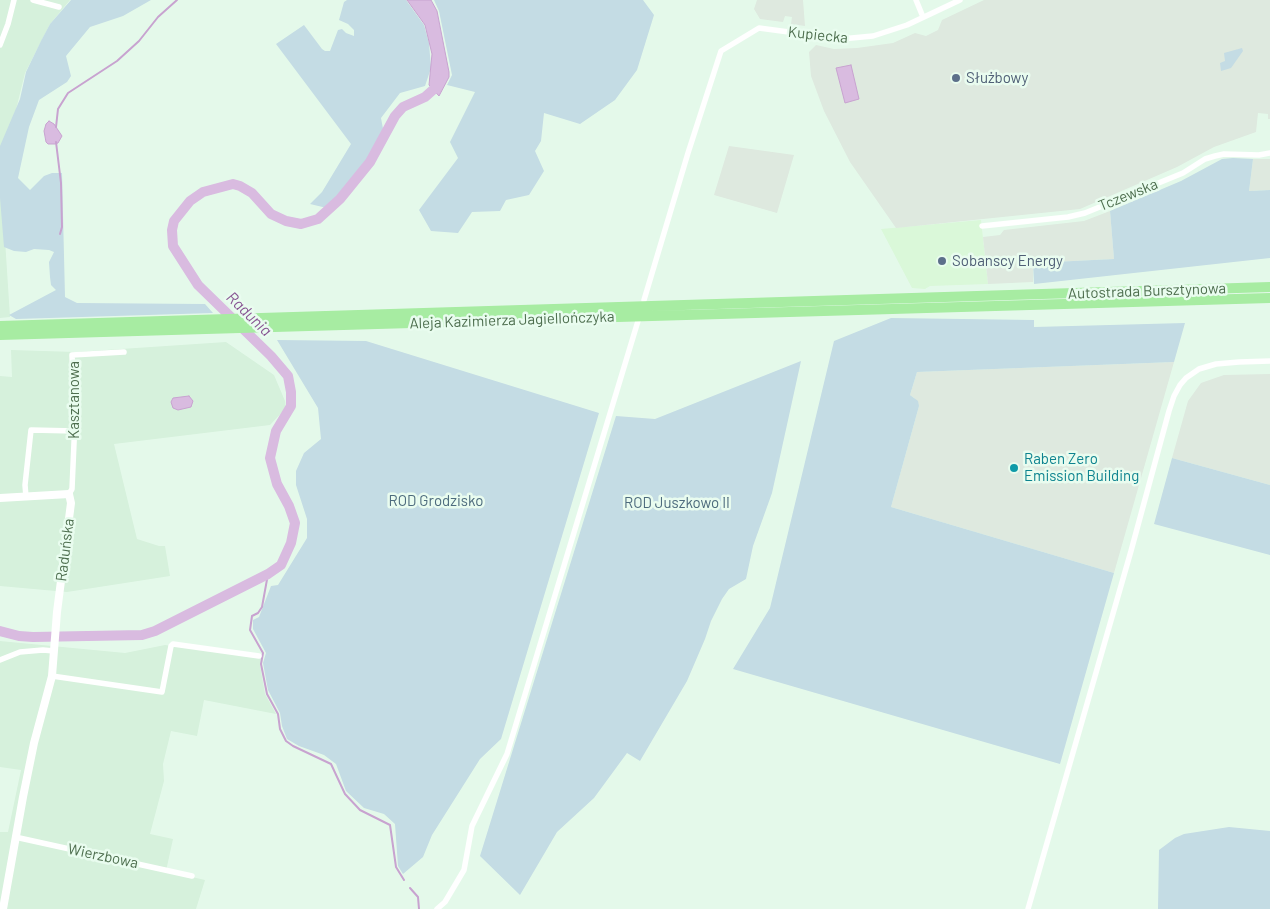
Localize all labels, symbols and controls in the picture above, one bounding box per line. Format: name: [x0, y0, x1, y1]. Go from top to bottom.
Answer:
street label: Kupiecka: [787, 23, 849, 47]
place label: Służbowy: [966, 69, 1028, 87]
marker: Służbowy: [950, 72, 962, 84]
street label: Tczewska: [1096, 175, 1160, 215]
place label: Sobanscy Energy: [952, 252, 1063, 270]
marker: Sobanscy Energy: [936, 255, 948, 267]
street label: Autostrada Bursztynowa: [1068, 279, 1226, 303]
water label: Radunia: [222, 288, 276, 340]
street label: Aleja Kazimierza Jagiellończyka: [409, 307, 615, 333]
street label: Kasztanowa: [65, 361, 83, 439]
place label: Raben Zero Emission Building: [1024, 450, 1139, 485]
marker: Raben Zero Emission Building: [1008, 462, 1020, 474]
park label: ROD Grodzisko: [389, 492, 483, 510]
park label: ROD Juszkowo II: [624, 494, 730, 512]
street label: Raduńska: [52, 517, 78, 583]
street label: Wierzbowa: [66, 840, 140, 872]

